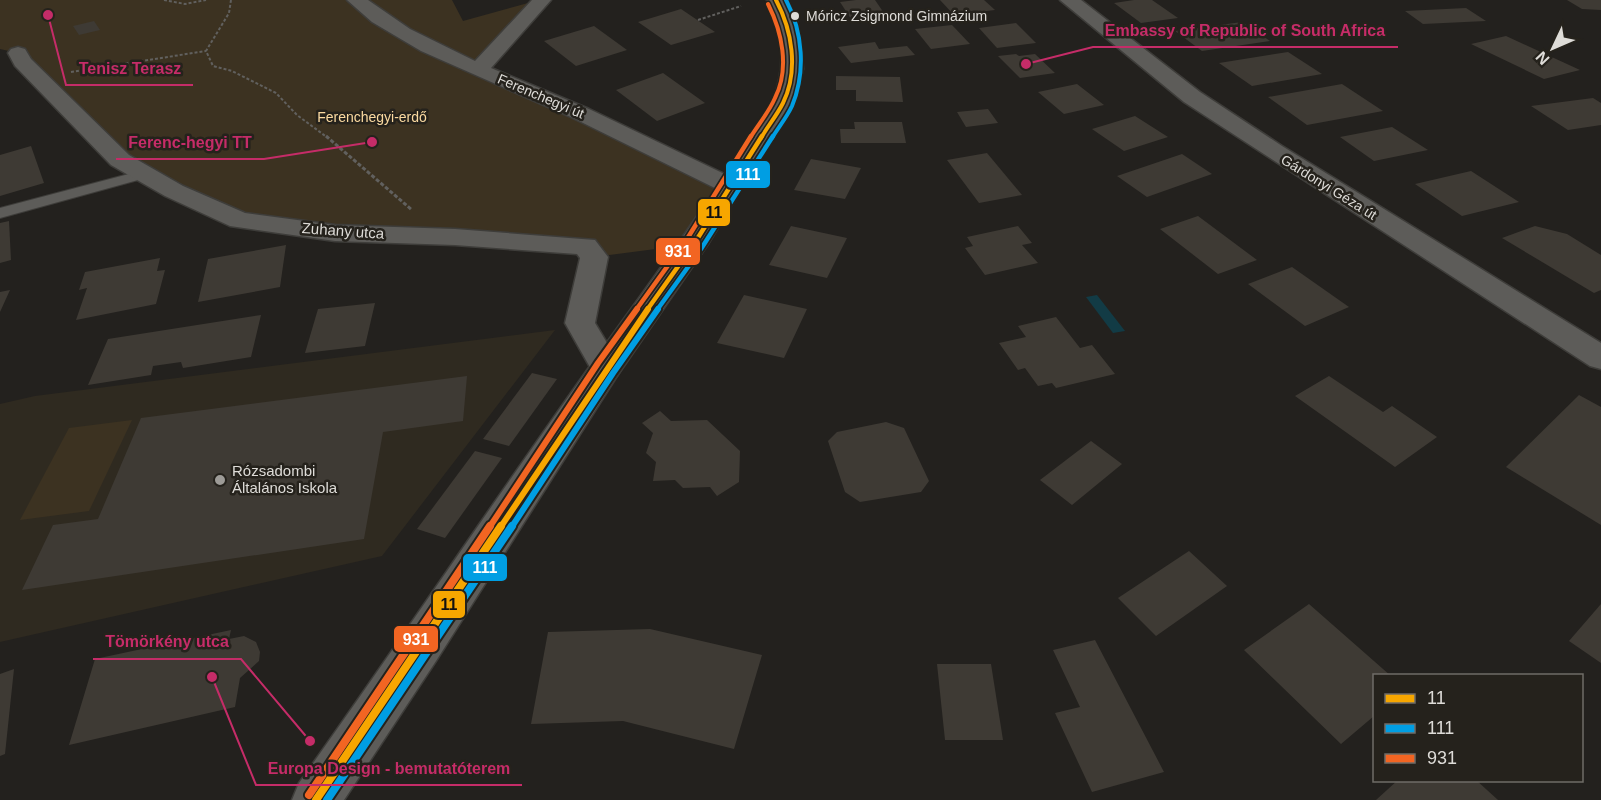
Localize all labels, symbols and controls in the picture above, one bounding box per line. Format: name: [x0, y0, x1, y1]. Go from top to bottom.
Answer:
place label: Móricz Zsigmond Gimnázium: [806, 8, 987, 24]
marker: Móricz Zsigmond Gimnázium: [789, 10, 801, 22]
callout: Embassy of Republic of South Africa: [1093, 13, 1398, 47]
north arrow: [1523, 18, 1583, 78]
text: Embassy of Republic of South Africa: [1105, 22, 1385, 39]
text: N: [1532, 48, 1553, 68]
callout: Tenisz Terasz: [66, 51, 193, 85]
text: Tenisz Terasz: [79, 60, 181, 77]
street label: Ferenchegyi út: [495, 71, 587, 121]
park label: Ferenchegyi-erdő: [317, 109, 427, 125]
callout: Ferenc-hegyi TT: [116, 125, 264, 159]
text: Ferenc-hegyi TT: [128, 134, 252, 151]
street label: Gárdonyi Géza út: [1278, 151, 1380, 223]
line badge: 111: [725, 160, 771, 189]
text: 111: [736, 166, 761, 183]
line badge: 11: [697, 198, 731, 227]
text: 11: [706, 204, 723, 221]
street label: Zuhany utca: [301, 219, 385, 242]
line badge: 931: [655, 237, 701, 266]
text: 931: [665, 243, 691, 260]
place label: Rózsadombi Általános Iskola: [232, 462, 338, 496]
marker: Rózsadombi Általános Iskola: [213, 473, 227, 487]
line badge: 111: [462, 553, 508, 582]
text: 111: [473, 559, 498, 576]
line badge: 11: [432, 590, 466, 619]
text: 11: [441, 596, 458, 613]
callout: Tömörkény utca: [93, 625, 241, 659]
line badge: 931: [393, 625, 439, 653]
text: 931: [403, 631, 429, 648]
text: Tömörkény utca: [105, 633, 229, 650]
legend: [1373, 674, 1583, 782]
text: 11: [1427, 688, 1446, 708]
text: 111: [1427, 718, 1454, 738]
text: 931: [1427, 748, 1457, 768]
callout: Europa Design - bemutatóterem: [256, 751, 522, 785]
text: Europa Design - bemutatóterem: [268, 760, 510, 777]

